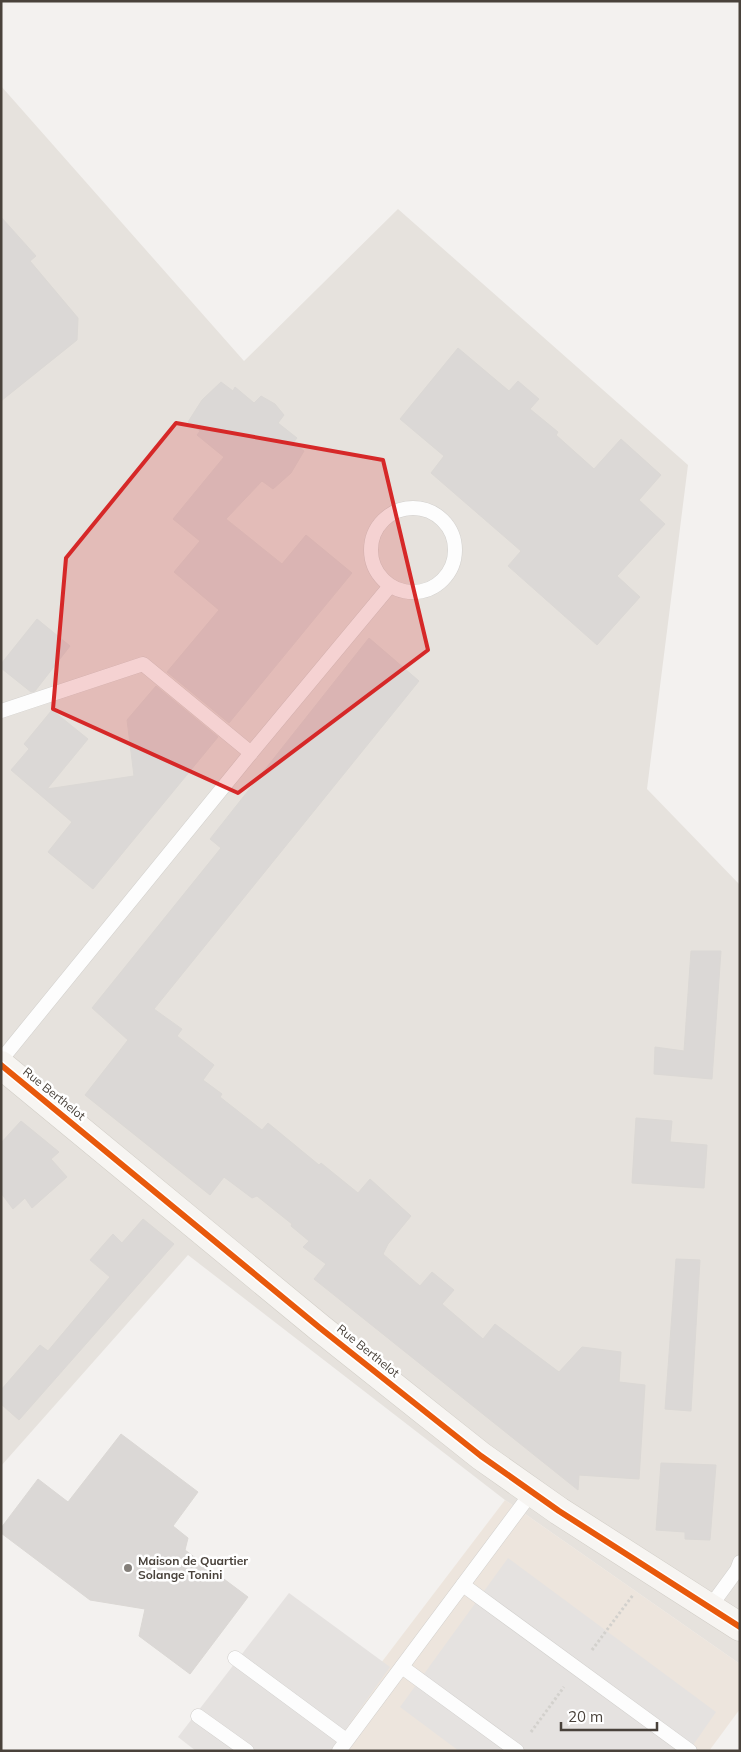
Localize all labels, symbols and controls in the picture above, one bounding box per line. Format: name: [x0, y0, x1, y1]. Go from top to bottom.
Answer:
street label: Rue Berthelot: [20, 1064, 89, 1123]
street label: Rue Berthelot: [334, 1321, 403, 1380]
place label: Maison de Quartier Solange Tonini: [138, 1553, 248, 1582]
marker: Maison de Quartier Solange Tonini: [122, 1562, 134, 1574]
scale bar: [561, 1700, 657, 1732]
text: 20 m: [568, 1707, 603, 1726]

